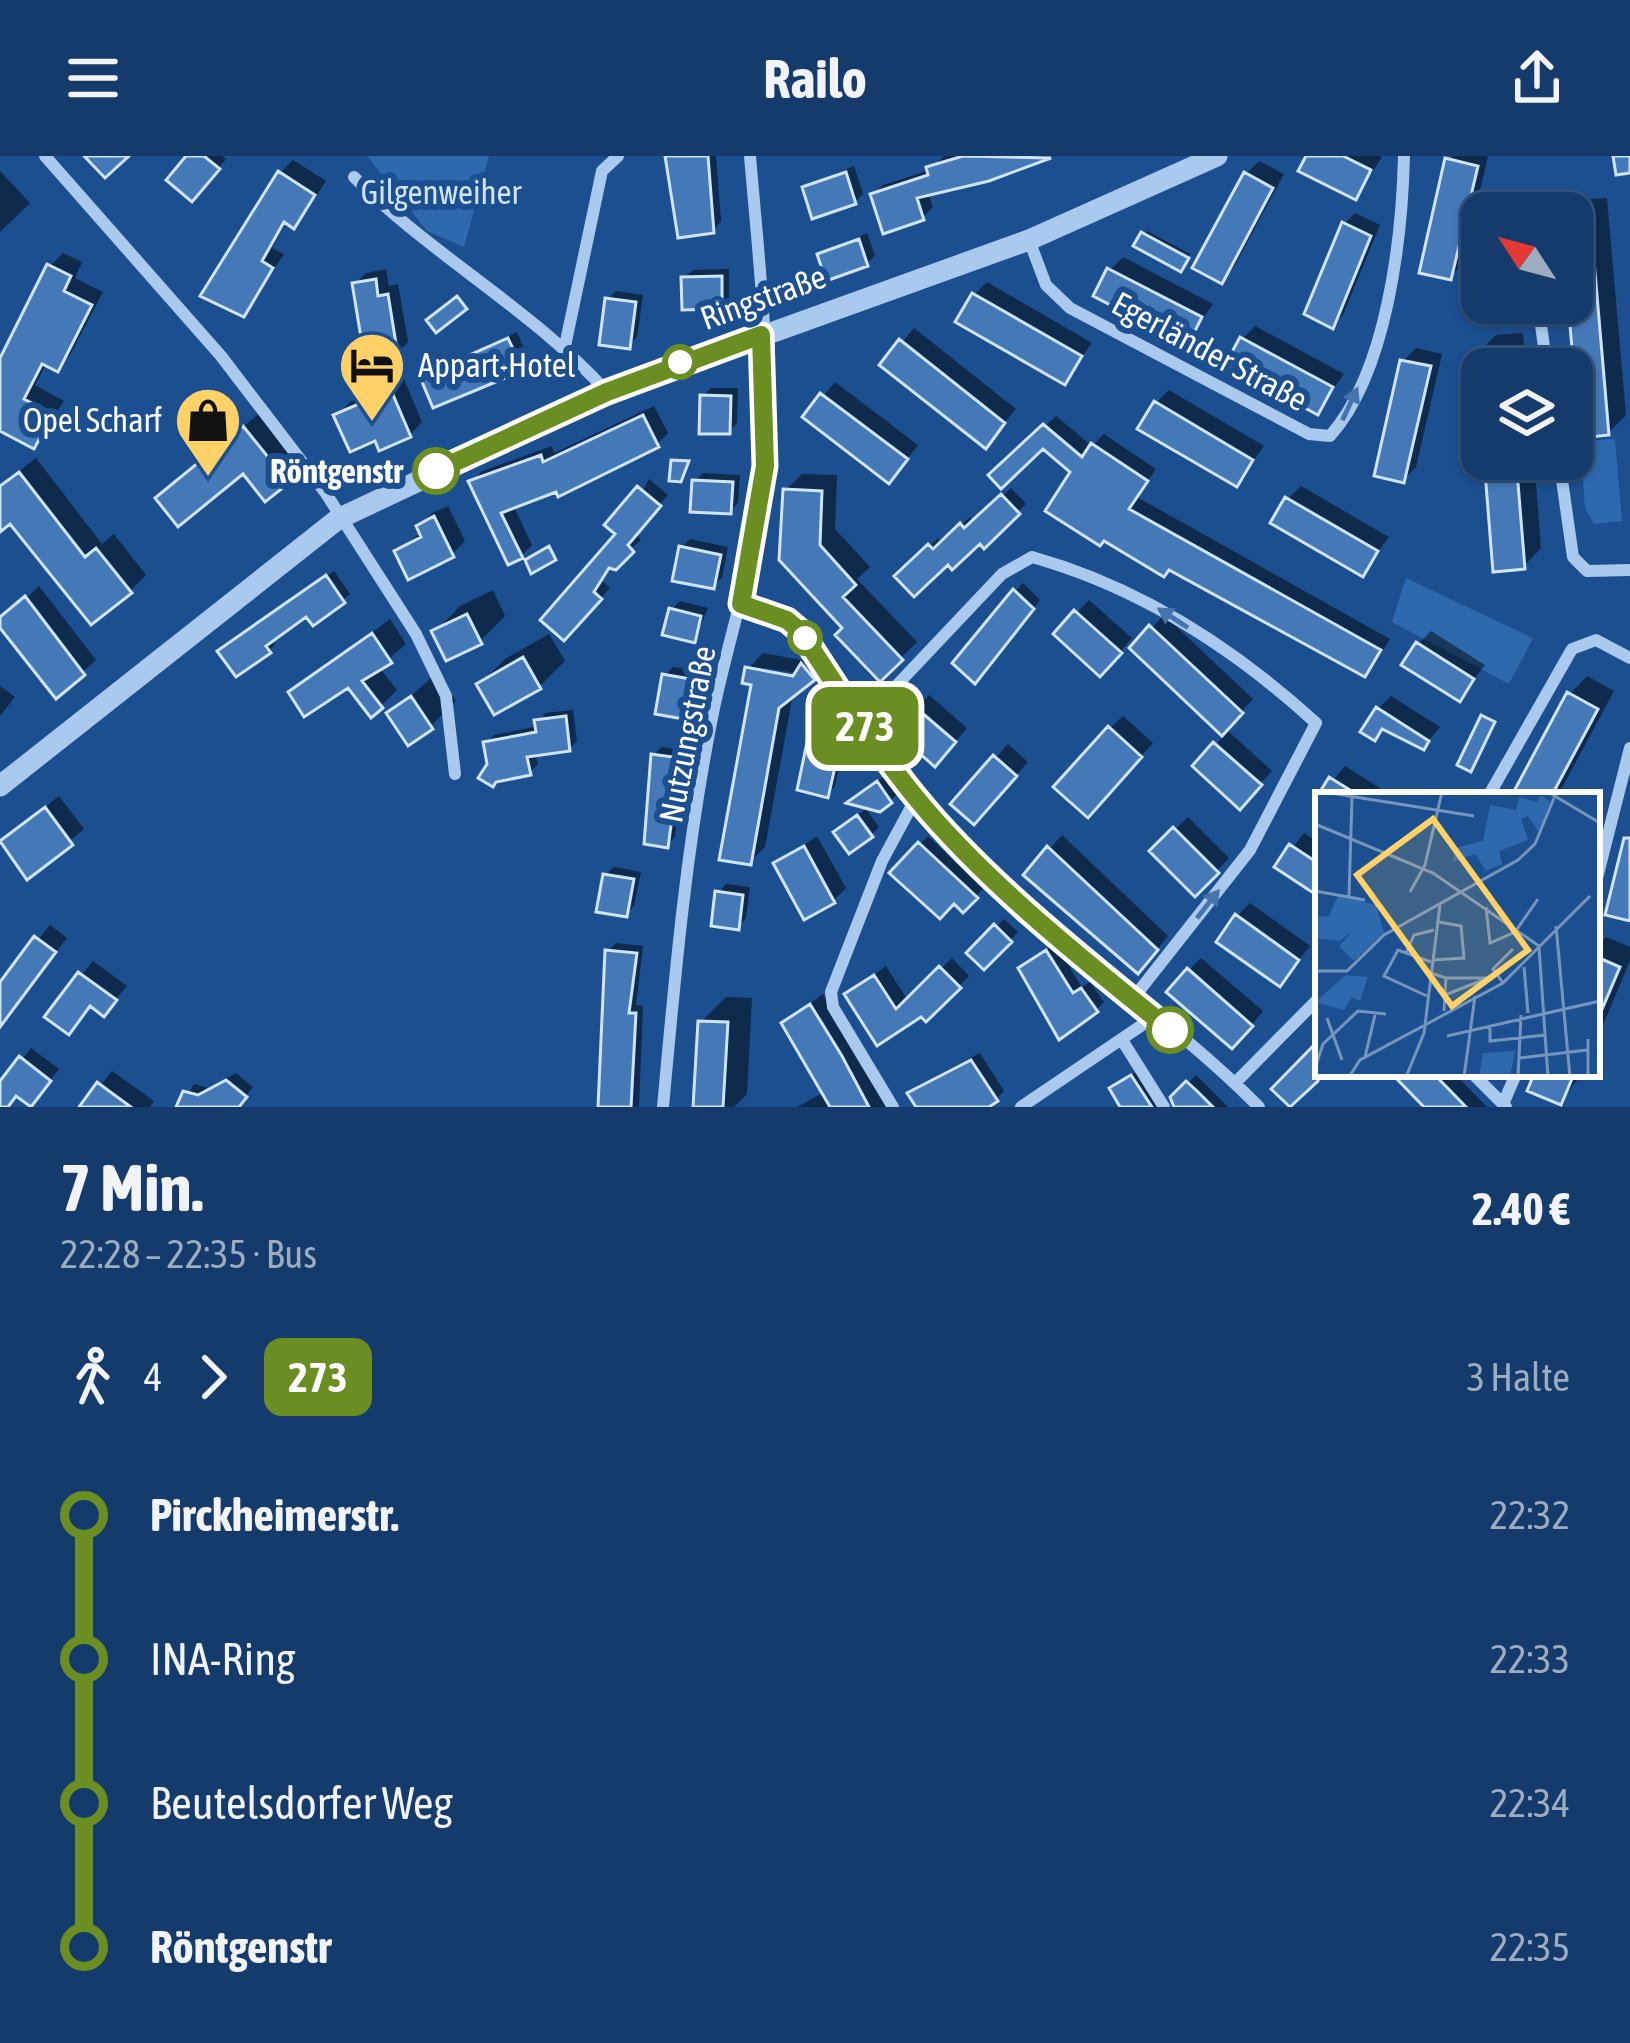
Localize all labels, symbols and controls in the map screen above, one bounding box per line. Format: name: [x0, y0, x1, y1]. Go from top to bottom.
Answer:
icon: menu: [60, 45, 126, 111]
icon: share: [1504, 45, 1570, 111]
text: Railo: [763, 48, 867, 109]
park label: Gilgenweiher: [361, 173, 523, 211]
north arrow: [1461, 192, 1593, 324]
map controls: [1461, 192, 1593, 480]
street label: Ringstraße: [695, 257, 831, 337]
street label: Egerländer Straße: [1106, 284, 1314, 418]
hotel icon: Appart-Hotel: [337, 330, 407, 424]
place label: Appart-Hotel: [418, 346, 576, 384]
unlabelled marker: [664, 346, 696, 378]
button: layers: [1461, 348, 1593, 480]
shop icon: Opel Scharf: [173, 385, 243, 479]
one-way arrow: [1340, 386, 1360, 421]
place label: Opel Scharf: [23, 401, 162, 439]
marker: Röntgenstr: [414, 449, 458, 493]
place label: Röntgenstr: [270, 452, 404, 490]
one-way arrow: [1156, 608, 1189, 630]
unlabelled marker: [789, 622, 821, 654]
street label: Nutzungstraße: [651, 643, 723, 825]
line badge: 273: [796, 687, 934, 765]
text: 273: [835, 702, 895, 750]
inset map: [1315, 792, 1600, 1077]
one-way arrow: [1195, 889, 1220, 920]
unlabelled marker: [1148, 1008, 1192, 1052]
text: 7 Min.: [60, 1149, 203, 1225]
text: 2.40 €: [1472, 1183, 1570, 1235]
text: 22:28 – 22:35 · Bus: [60, 1232, 317, 1276]
icon: walk: [60, 1344, 126, 1410]
icon: forward: [180, 1344, 246, 1410]
text: 273: [288, 1353, 348, 1401]
text: 4: [144, 1355, 162, 1399]
text: 3 Halte: [1467, 1355, 1570, 1399]
text: Pirckheimerstr.: [150, 1489, 399, 1541]
text: 22:32: [1490, 1493, 1570, 1537]
text: INA-Ring: [150, 1633, 295, 1685]
text: 22:33: [1490, 1637, 1570, 1681]
text: Beutelsdorfer Weg: [150, 1777, 453, 1829]
text: 22:34: [1490, 1781, 1570, 1825]
text: Röntgenstr: [150, 1921, 331, 1973]
text: 22:35: [1490, 1925, 1570, 1969]

